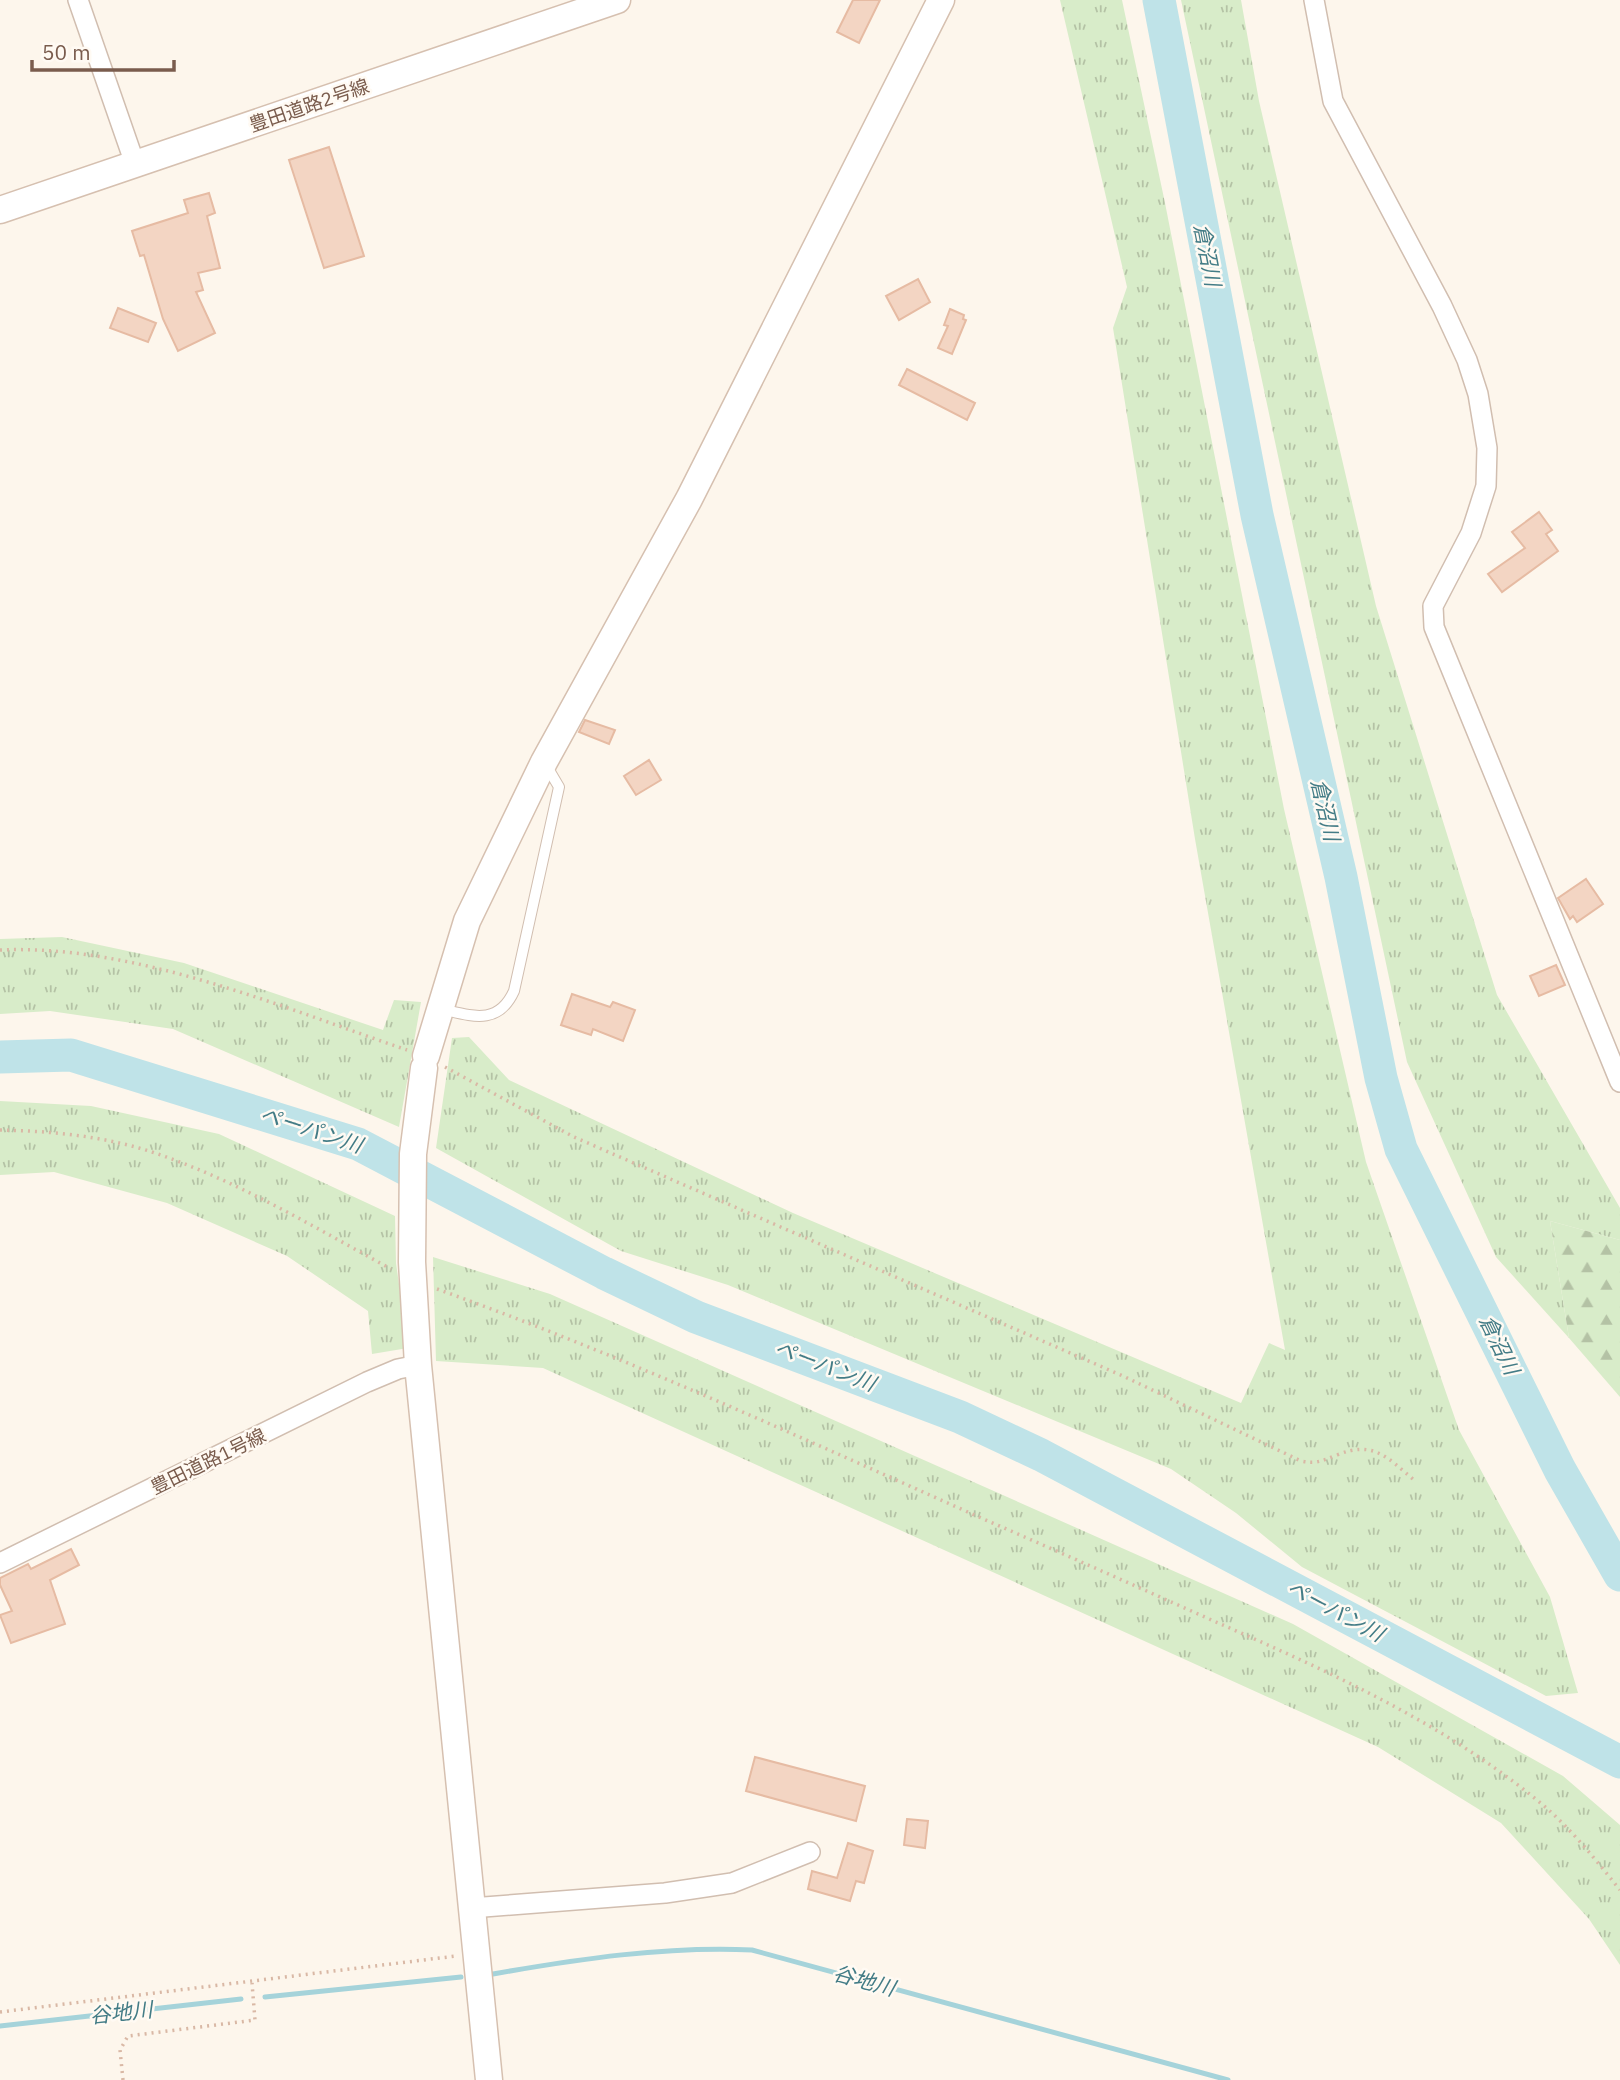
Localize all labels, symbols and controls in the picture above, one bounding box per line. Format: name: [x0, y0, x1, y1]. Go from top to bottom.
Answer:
scale bar: [32, 28, 173, 72]
text: 50 m: [42, 38, 91, 66]
street label: 豊田道路2号線: [246, 73, 372, 137]
water label: 倉沼川: [1188, 221, 1228, 290]
water label: 倉沼川: [1305, 776, 1347, 846]
water label: ペーパン川: [257, 1099, 368, 1159]
water label: 倉沼川: [1474, 1310, 1527, 1381]
water label: ペーパン川: [771, 1333, 882, 1398]
street label: 豊田道路1号線: [146, 1423, 270, 1499]
water label: ペーパン川: [1282, 1573, 1391, 1648]
water label: 谷地川: [830, 1958, 900, 2002]
water label: 谷地川: [88, 1995, 156, 2029]

